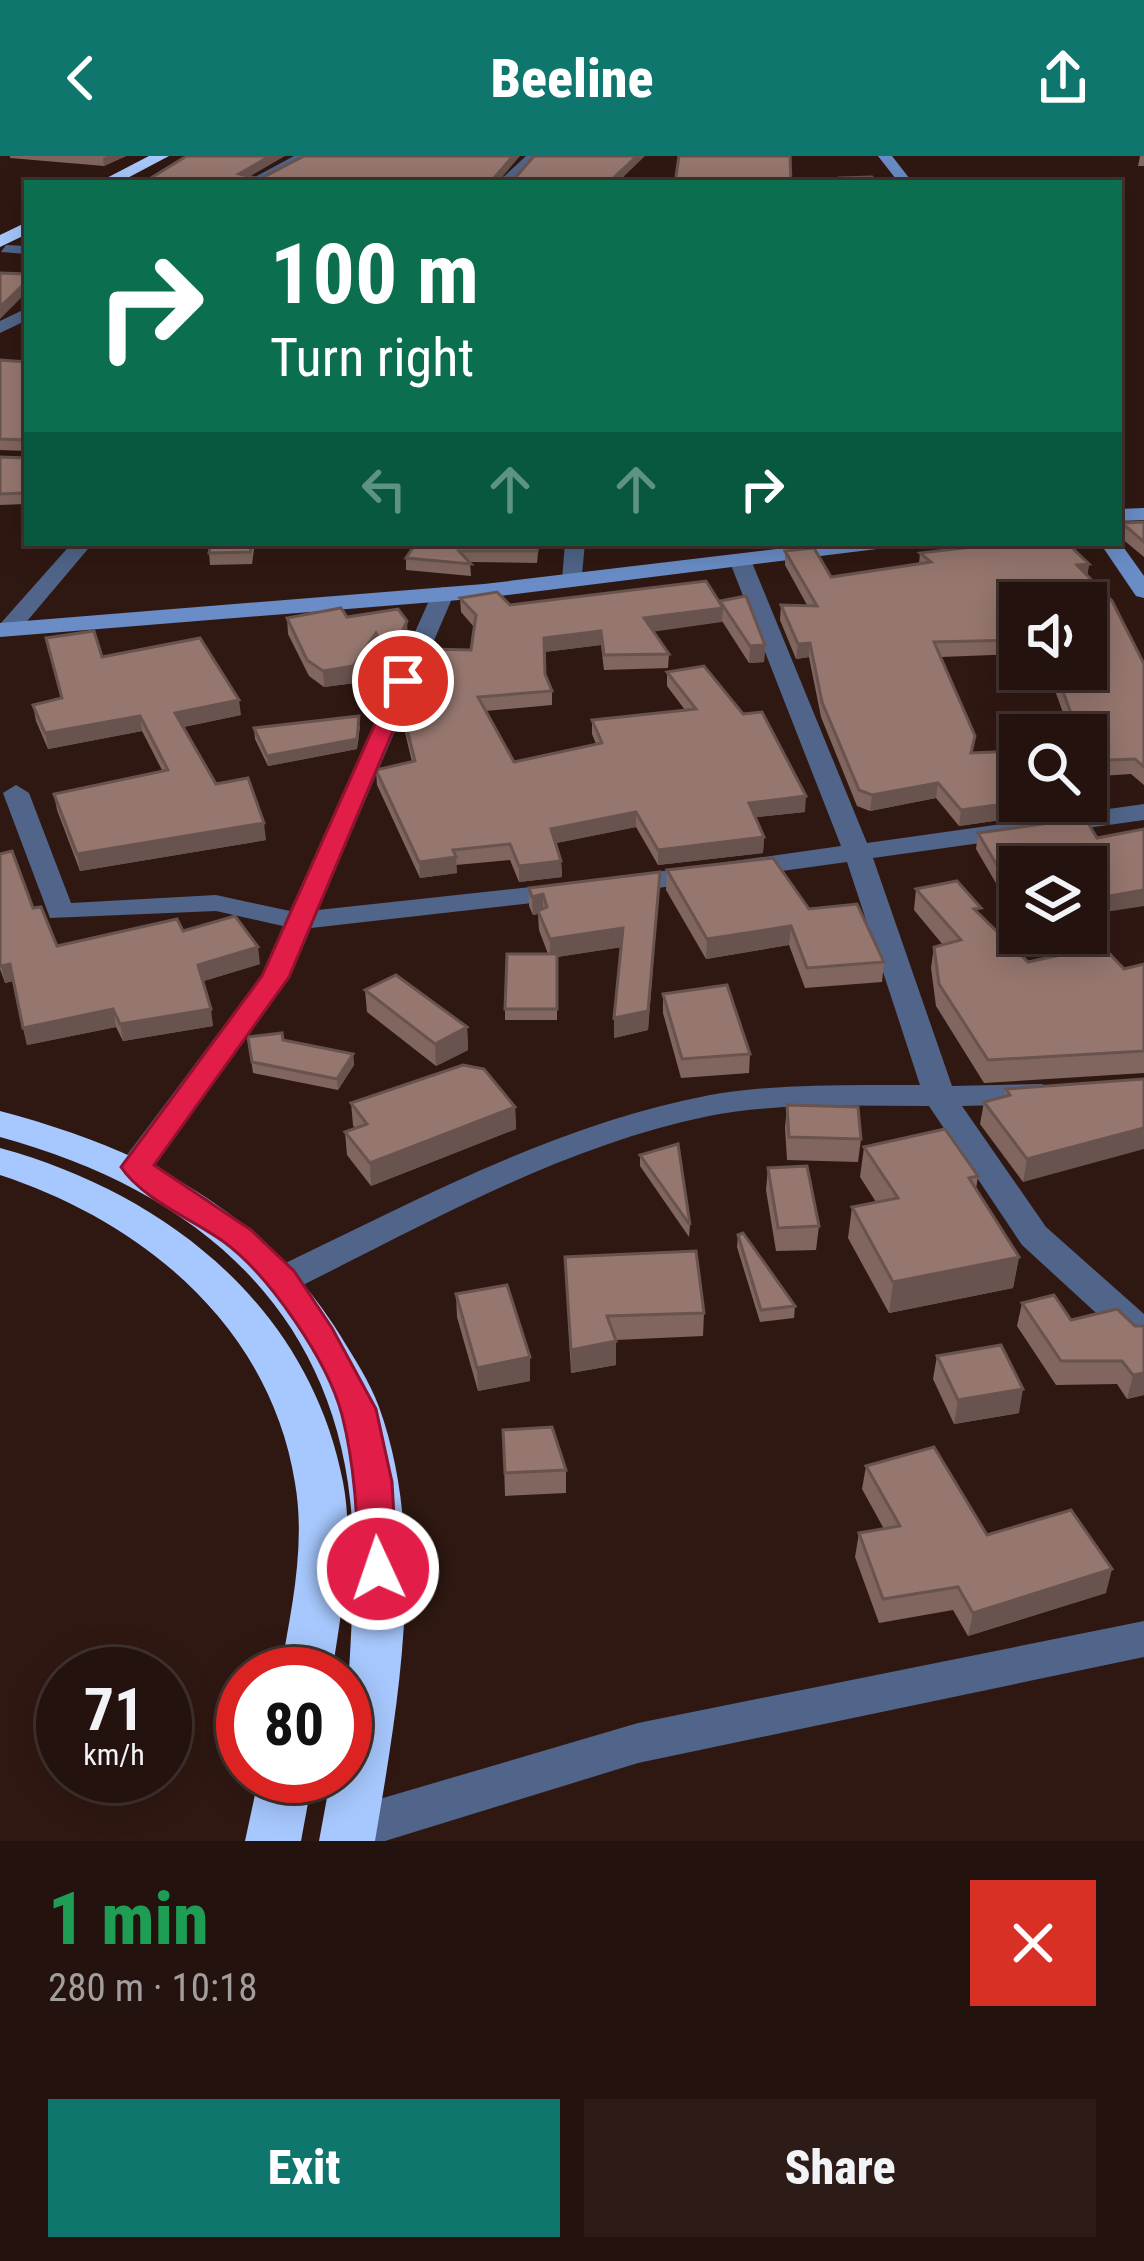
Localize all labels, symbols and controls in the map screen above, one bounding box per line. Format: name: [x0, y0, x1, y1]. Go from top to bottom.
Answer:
icon: back: [48, 45, 114, 111]
icon: share: [1030, 45, 1096, 111]
text: Beeline: [491, 47, 653, 110]
text: 100 m: [270, 225, 479, 324]
icon: right: [72, 228, 228, 384]
text: Turn right: [270, 326, 474, 389]
icon: left: [351, 456, 417, 522]
icon: ahead: [477, 456, 543, 522]
icon: ahead: [603, 456, 669, 522]
icon: right: [729, 456, 795, 522]
map controls: [999, 582, 1107, 954]
button: sound: [999, 582, 1107, 690]
pin: [352, 630, 454, 732]
icon: arrive: [370, 648, 436, 714]
button: search: [999, 714, 1107, 822]
button: layers: [999, 846, 1107, 954]
position arrow: [315, 1506, 441, 1632]
speed limit sign: 80: [216, 1647, 372, 1803]
text: 71: [84, 1674, 144, 1745]
text: km/h: [83, 1737, 145, 1772]
text: 1 min: [48, 1877, 209, 1962]
button: close: [970, 1880, 1096, 2006]
text: 280 m · 10:18: [48, 1965, 258, 2011]
button: Exit: [48, 2099, 560, 2237]
button: Share: [584, 2099, 1096, 2237]

